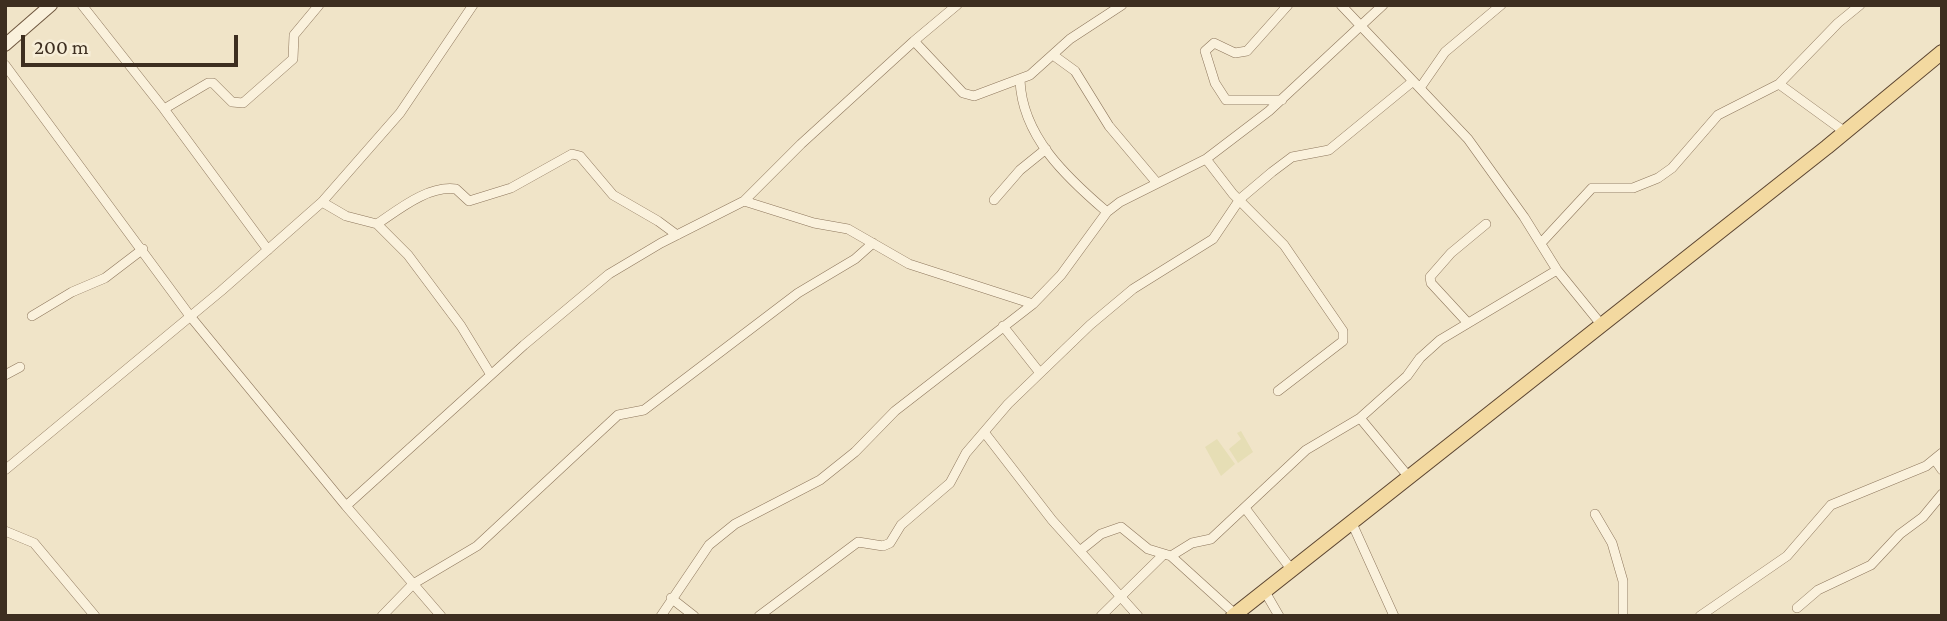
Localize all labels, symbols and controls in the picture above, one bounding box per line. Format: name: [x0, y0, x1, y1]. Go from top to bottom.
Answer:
scale bar: [24, 21, 242, 65]
text: 200 m: [34, 35, 89, 59]

